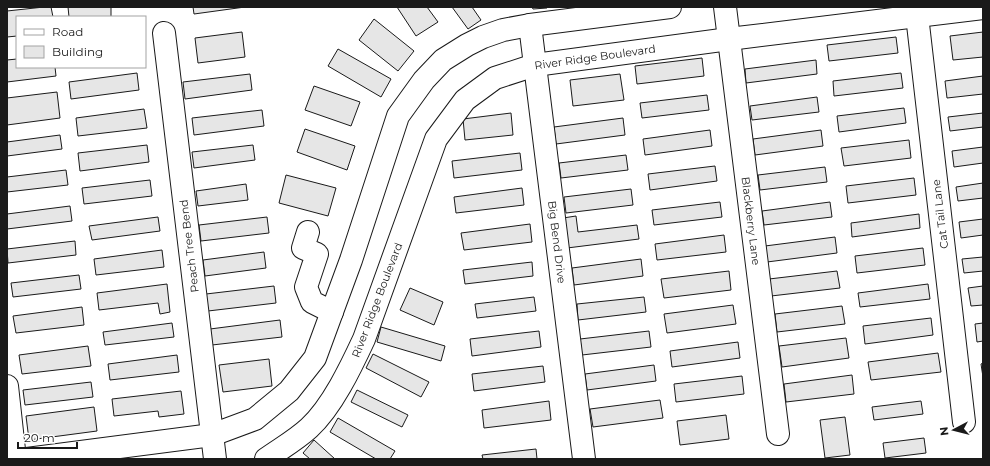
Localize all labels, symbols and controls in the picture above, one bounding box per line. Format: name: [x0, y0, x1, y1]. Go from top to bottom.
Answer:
legend: [16, 16, 146, 68]
text: Road: [52, 24, 83, 39]
street label: River Ridge Boulevard: [534, 42, 656, 72]
text: Building: [52, 44, 103, 59]
street label: Blackberry Lane: [739, 176, 763, 266]
street label: Cat Tail Lane: [929, 178, 951, 250]
street label: Peach Tree Bend: [176, 199, 202, 293]
street label: Big Bend Drive: [545, 200, 569, 284]
street label: River Ridge Boulevard: [349, 240, 405, 360]
north arrow: [934, 410, 974, 450]
scale bar: [18, 424, 77, 450]
text: N: [937, 426, 952, 436]
text: 20 m: [24, 430, 55, 445]

